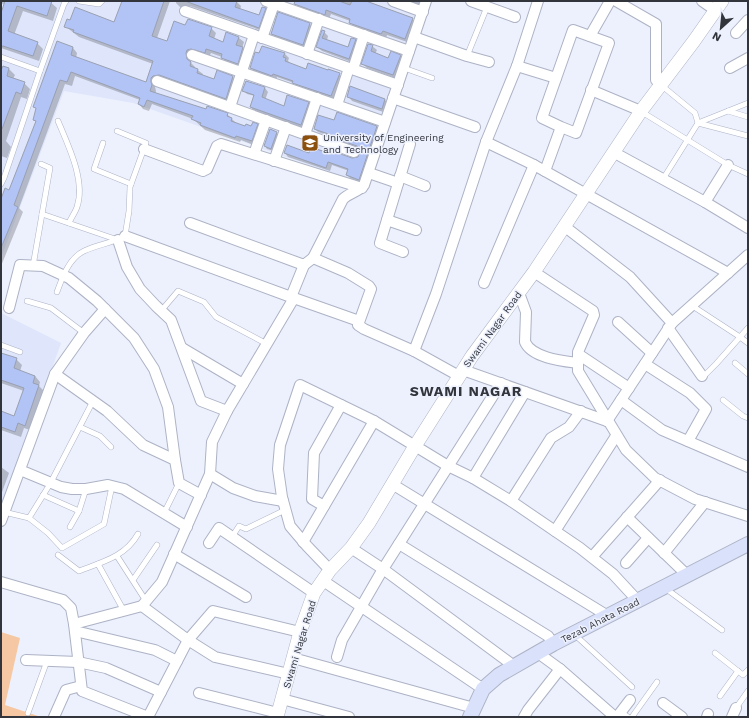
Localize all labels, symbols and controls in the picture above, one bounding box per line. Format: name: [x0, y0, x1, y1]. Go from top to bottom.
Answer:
north arrow: [701, 8, 741, 48]
text: N: [710, 29, 723, 44]
place label: University of Engineering and Technology: [323, 132, 444, 155]
school or university icon: University of Engineering and Technology: [300, 133, 320, 153]
street label: Swami Nagar Road: [461, 289, 524, 370]
district label: SWAMI NAGAR: [410, 383, 522, 399]
street label: Tezab Ahata Road: [559, 596, 641, 645]
street label: Swami Nagar Road: [281, 599, 318, 690]

